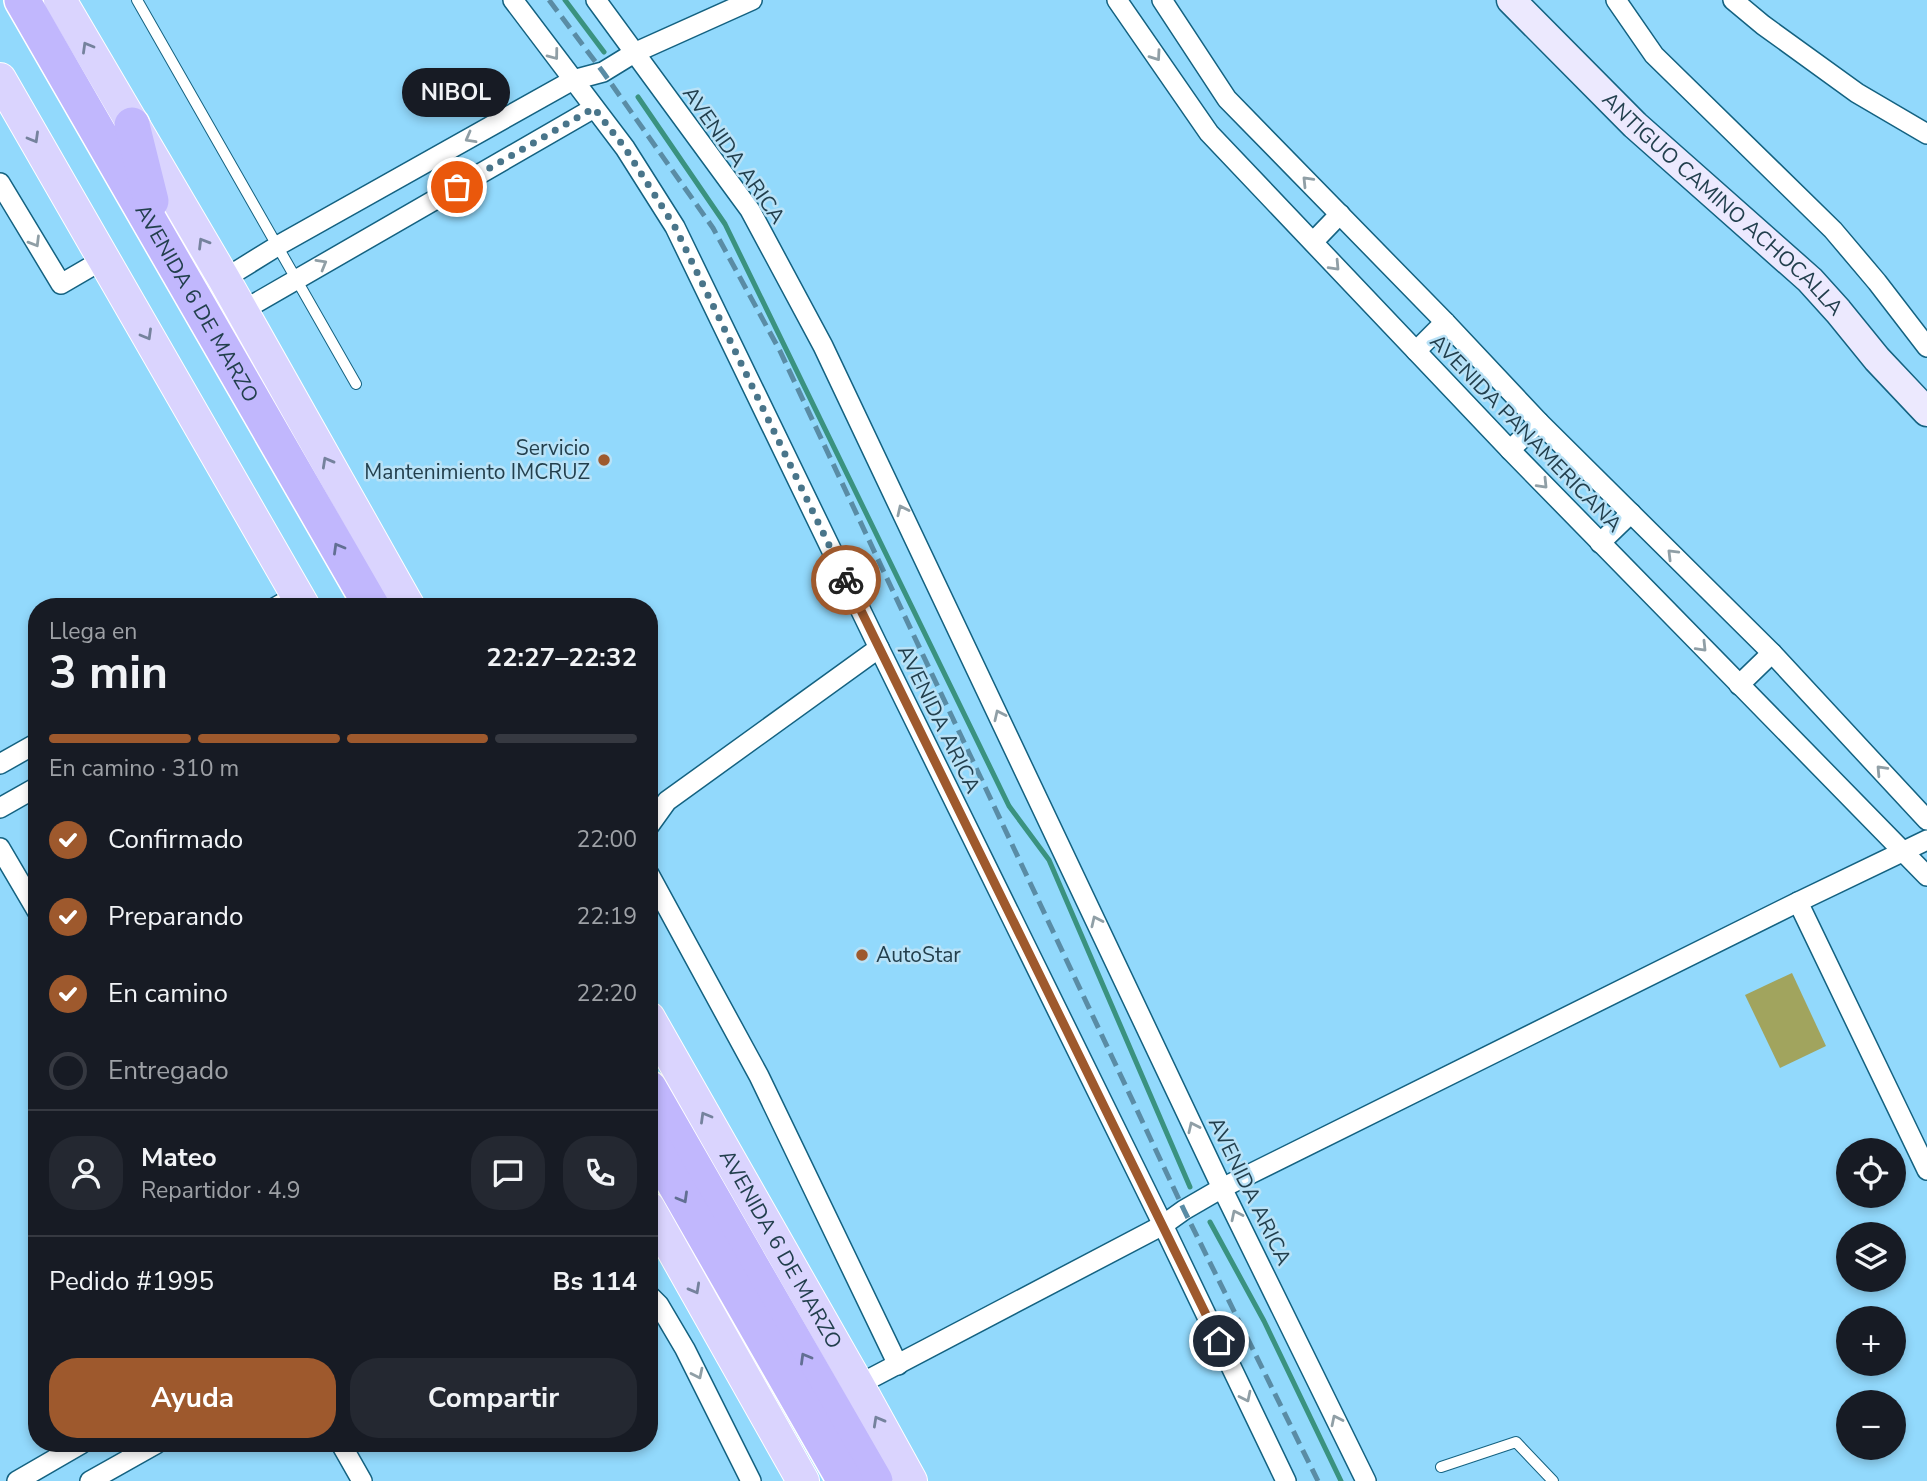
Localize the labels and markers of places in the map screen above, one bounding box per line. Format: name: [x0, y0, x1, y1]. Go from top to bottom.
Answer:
callout: NIBOL: [403, 68, 511, 117]
pin: [427, 157, 487, 217]
place label: Servicio Mantenimiento IMCRUZ: [364, 434, 590, 486]
marker: Servicio Mantenimiento IMCRUZ: [596, 452, 612, 468]
place label: AutoStar: [876, 941, 961, 969]
marker: AutoStar: [854, 947, 870, 963]
pin: [1189, 1311, 1249, 1371]

